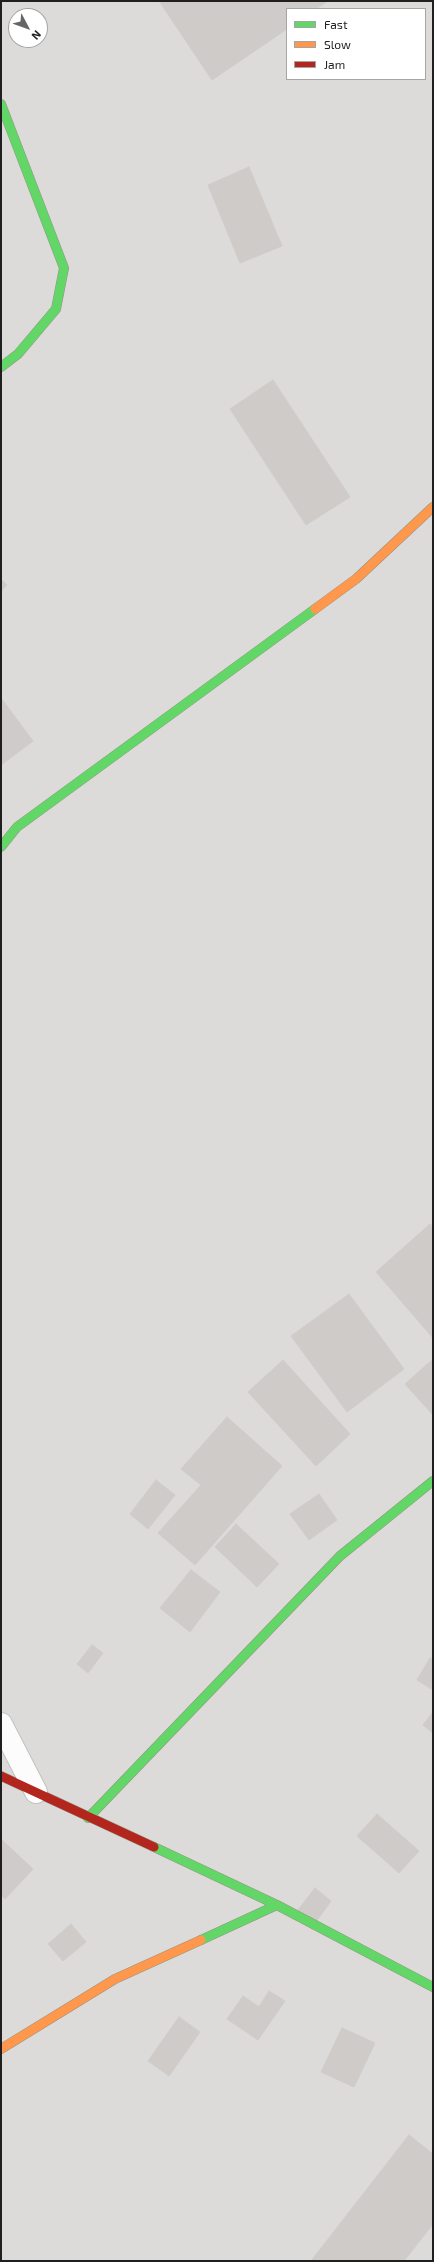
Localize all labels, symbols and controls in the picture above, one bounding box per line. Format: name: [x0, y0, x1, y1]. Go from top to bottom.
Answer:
north arrow: [8, 8, 48, 48]
legend: [286, 8, 426, 80]
text: Fast: [324, 17, 347, 31]
text: N: [29, 28, 44, 43]
text: Slow: [324, 37, 351, 51]
text: Jam: [324, 57, 345, 71]

